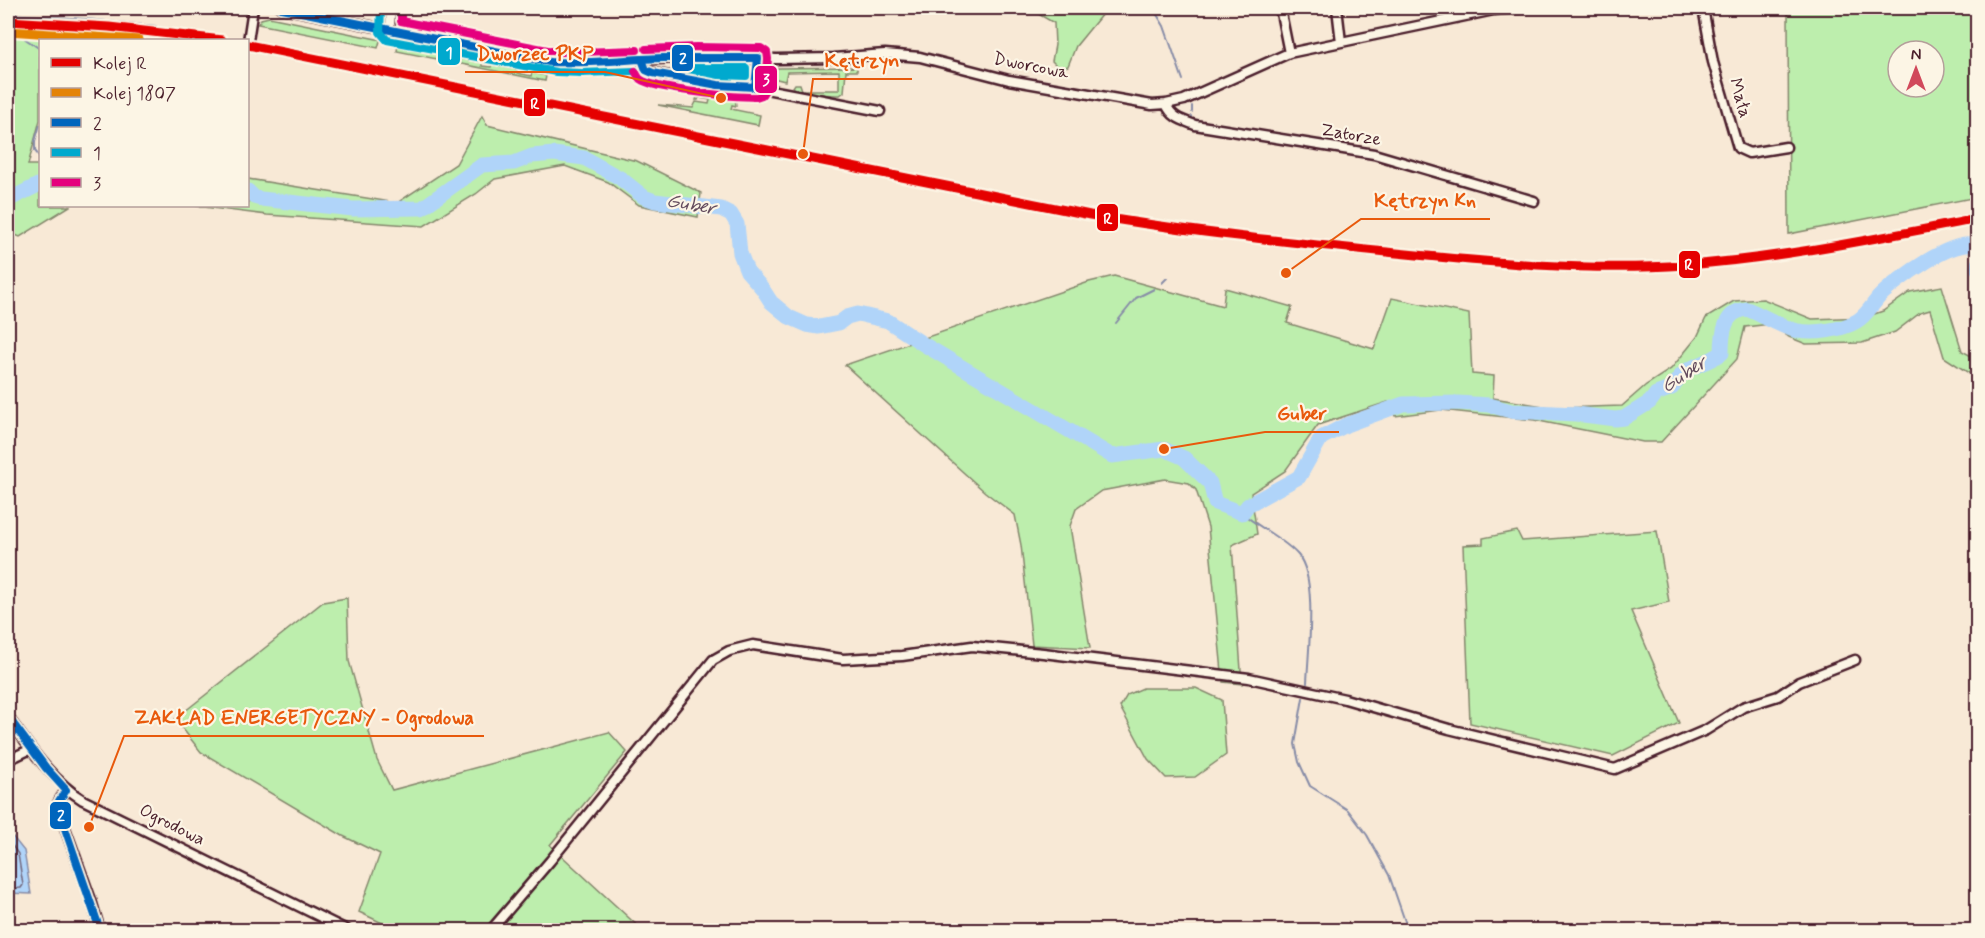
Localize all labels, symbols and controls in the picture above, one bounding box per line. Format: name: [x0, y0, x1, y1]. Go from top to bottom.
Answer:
callout: Dworzec PKP: [465, 34, 605, 72]
line badge: 1: [437, 37, 461, 66]
legend: [39, 39, 249, 207]
north arrow: [1886, 39, 1946, 99]
text: Dworzec PKP: [477, 41, 594, 68]
callout: Kętrzyn: [813, 41, 912, 79]
text: 1: [445, 43, 453, 64]
line badge: 2: [671, 44, 694, 72]
text: N: [1911, 45, 1921, 66]
street label: Dworcowa: [991, 47, 1071, 85]
text: Kętrzyn: [824, 48, 900, 75]
text: 2: [679, 49, 687, 70]
text: Kolej R: [93, 52, 147, 76]
line badge: 3: [754, 65, 778, 94]
text: 3: [762, 70, 770, 91]
street label: Mała: [1723, 75, 1757, 121]
text: Kolej 1807: [93, 82, 176, 106]
line badge: R: [523, 88, 546, 117]
text: R: [530, 94, 540, 115]
text: 2: [93, 112, 102, 136]
street label: Zatorze: [1319, 118, 1383, 152]
text: 1: [93, 142, 101, 166]
text: 3: [93, 172, 101, 196]
callout: Kętrzyn Kn: [1361, 181, 1490, 219]
water label: Guber: [664, 187, 720, 223]
text: Kętrzyn Kn: [1374, 188, 1476, 215]
line badge: R: [1096, 203, 1119, 232]
text: R: [1103, 209, 1113, 230]
line badge: R: [1678, 250, 1701, 279]
text: R: [1684, 255, 1694, 276]
water label: Guber: [1656, 349, 1714, 400]
callout: Guber: [1265, 394, 1339, 432]
text: Guber: [1277, 401, 1328, 428]
callout: ZAKŁAD ENERGETYCZNY - Ogrodowa: [124, 698, 484, 736]
text: ZAKŁAD ENERGETYCZNY - Ogrodowa: [134, 705, 474, 732]
street label: Ogrodowa: [135, 798, 209, 852]
line badge: 2: [49, 801, 72, 830]
text: 2: [57, 806, 65, 827]

